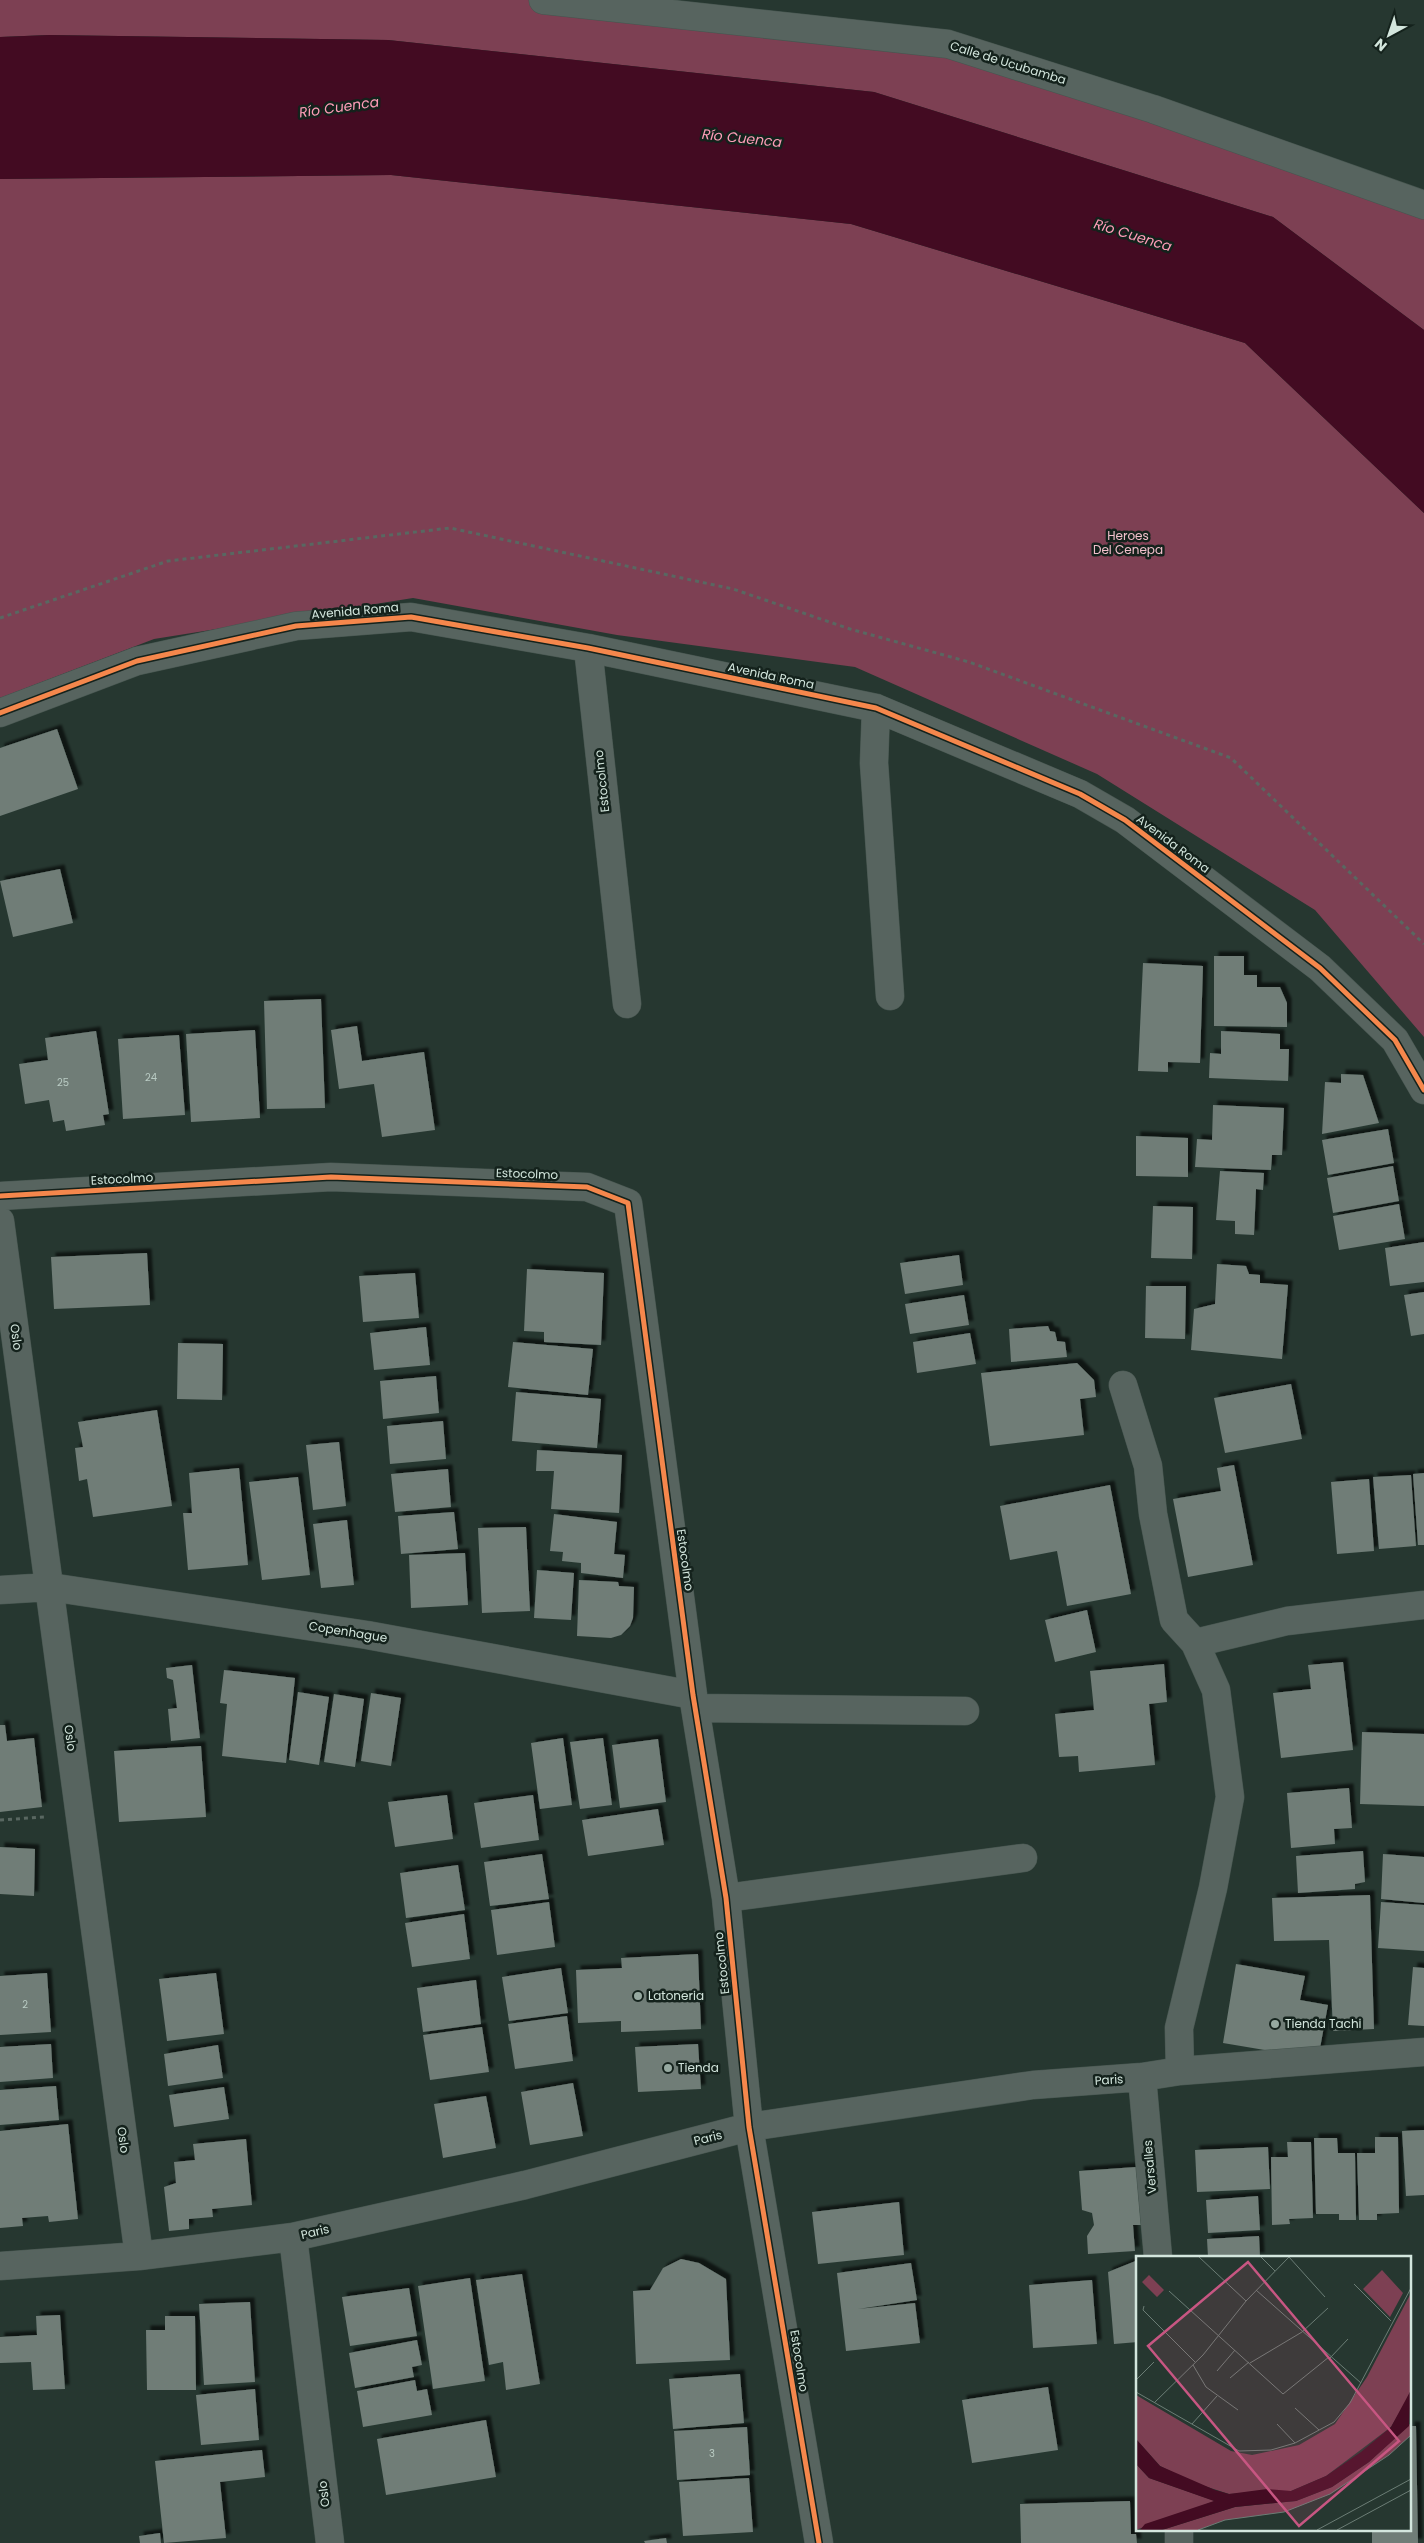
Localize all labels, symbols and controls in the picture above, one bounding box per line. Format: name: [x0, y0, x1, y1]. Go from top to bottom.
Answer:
north arrow: [1364, 10, 1414, 60]
text: N: [1370, 34, 1391, 56]
street label: Calle de Ucubamba: [948, 37, 1068, 88]
water label: Río Cuenca: [298, 91, 381, 123]
water label: Río Cuenca: [701, 124, 784, 152]
water label: Río Cuenca: [1092, 214, 1175, 256]
park label: Heroes Del Cenepa: [1093, 527, 1163, 558]
street label: Avenida Roma: [310, 598, 399, 623]
street label: Avenida Roma: [726, 658, 816, 693]
street label: Estocolmo: [590, 749, 613, 813]
street label: Avenida Roma: [1133, 810, 1213, 877]
house number: 24: [145, 1070, 157, 1085]
house number: 25: [57, 1075, 69, 1090]
street label: Estocolmo: [496, 1164, 559, 1183]
street label: Estocolmo: [90, 1168, 154, 1189]
street label: Oslo: [6, 1323, 27, 1351]
street label: Estocolmo: [673, 1528, 698, 1592]
street label: Copenhague: [308, 1617, 389, 1646]
street label: Oslo: [60, 1724, 81, 1752]
street label: Estocolmo: [710, 1931, 733, 1995]
place label: Latoneria: [648, 1987, 704, 2004]
marker: Latoneria: [632, 1990, 644, 2002]
house number: 2: [22, 1997, 28, 2012]
place label: Tienda Tachi: [1285, 2015, 1362, 2032]
marker: Tienda Tachi: [1269, 2018, 1281, 2030]
place label: Tienda: [678, 2059, 719, 2076]
marker: Tienda: [662, 2062, 674, 2074]
street label: Paris: [1094, 2070, 1124, 2089]
street label: Oslo: [113, 2126, 134, 2154]
street label: Paris: [692, 2126, 724, 2149]
street label: Versalles: [1139, 2139, 1160, 2195]
street label: Paris: [299, 2220, 331, 2243]
inset map: [1136, 2256, 1412, 2530]
street label: Estocolmo: [786, 2329, 813, 2393]
house number: 3: [709, 2446, 715, 2461]
street label: Oslo: [313, 2480, 334, 2508]

